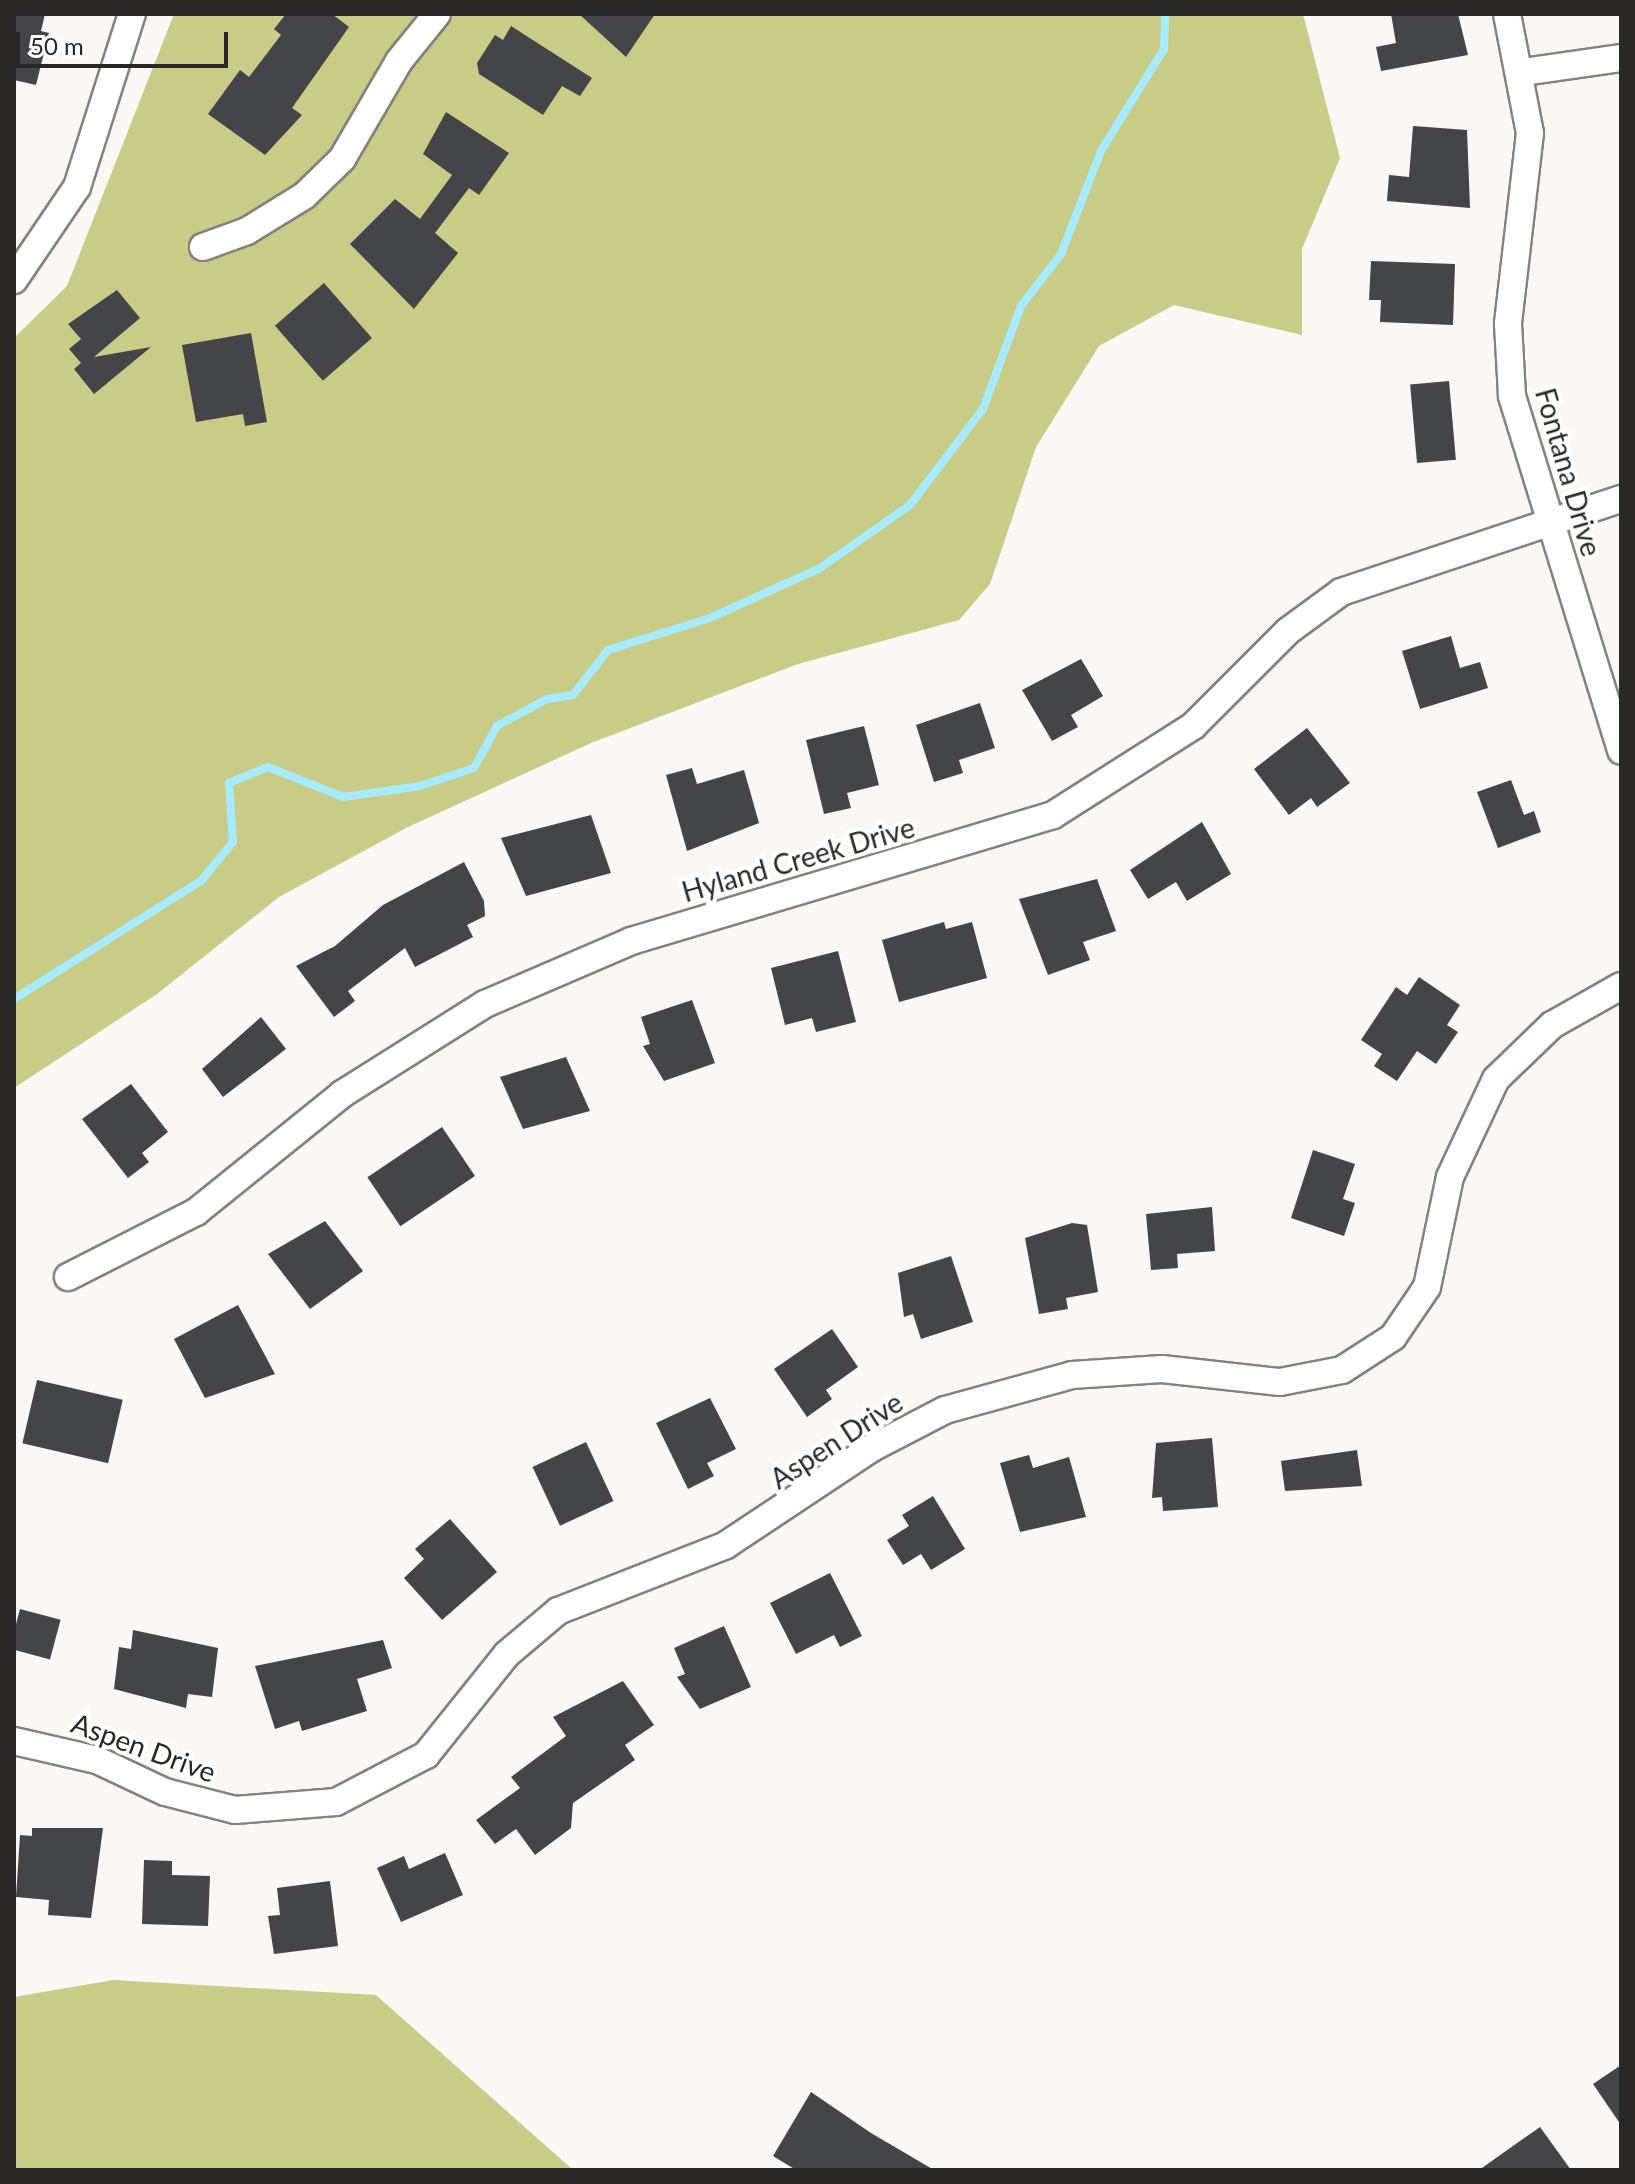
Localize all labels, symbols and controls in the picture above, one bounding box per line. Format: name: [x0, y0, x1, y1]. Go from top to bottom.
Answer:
scale bar: [20, 16, 232, 66]
text: 50 m: [30, 31, 84, 60]
street label: Fontana Drive: [1529, 384, 1609, 560]
street label: Hyland Creek Drive: [678, 810, 918, 908]
street label: Aspen Drive: [763, 1385, 909, 1495]
street label: Aspen Drive: [67, 1705, 221, 1789]

